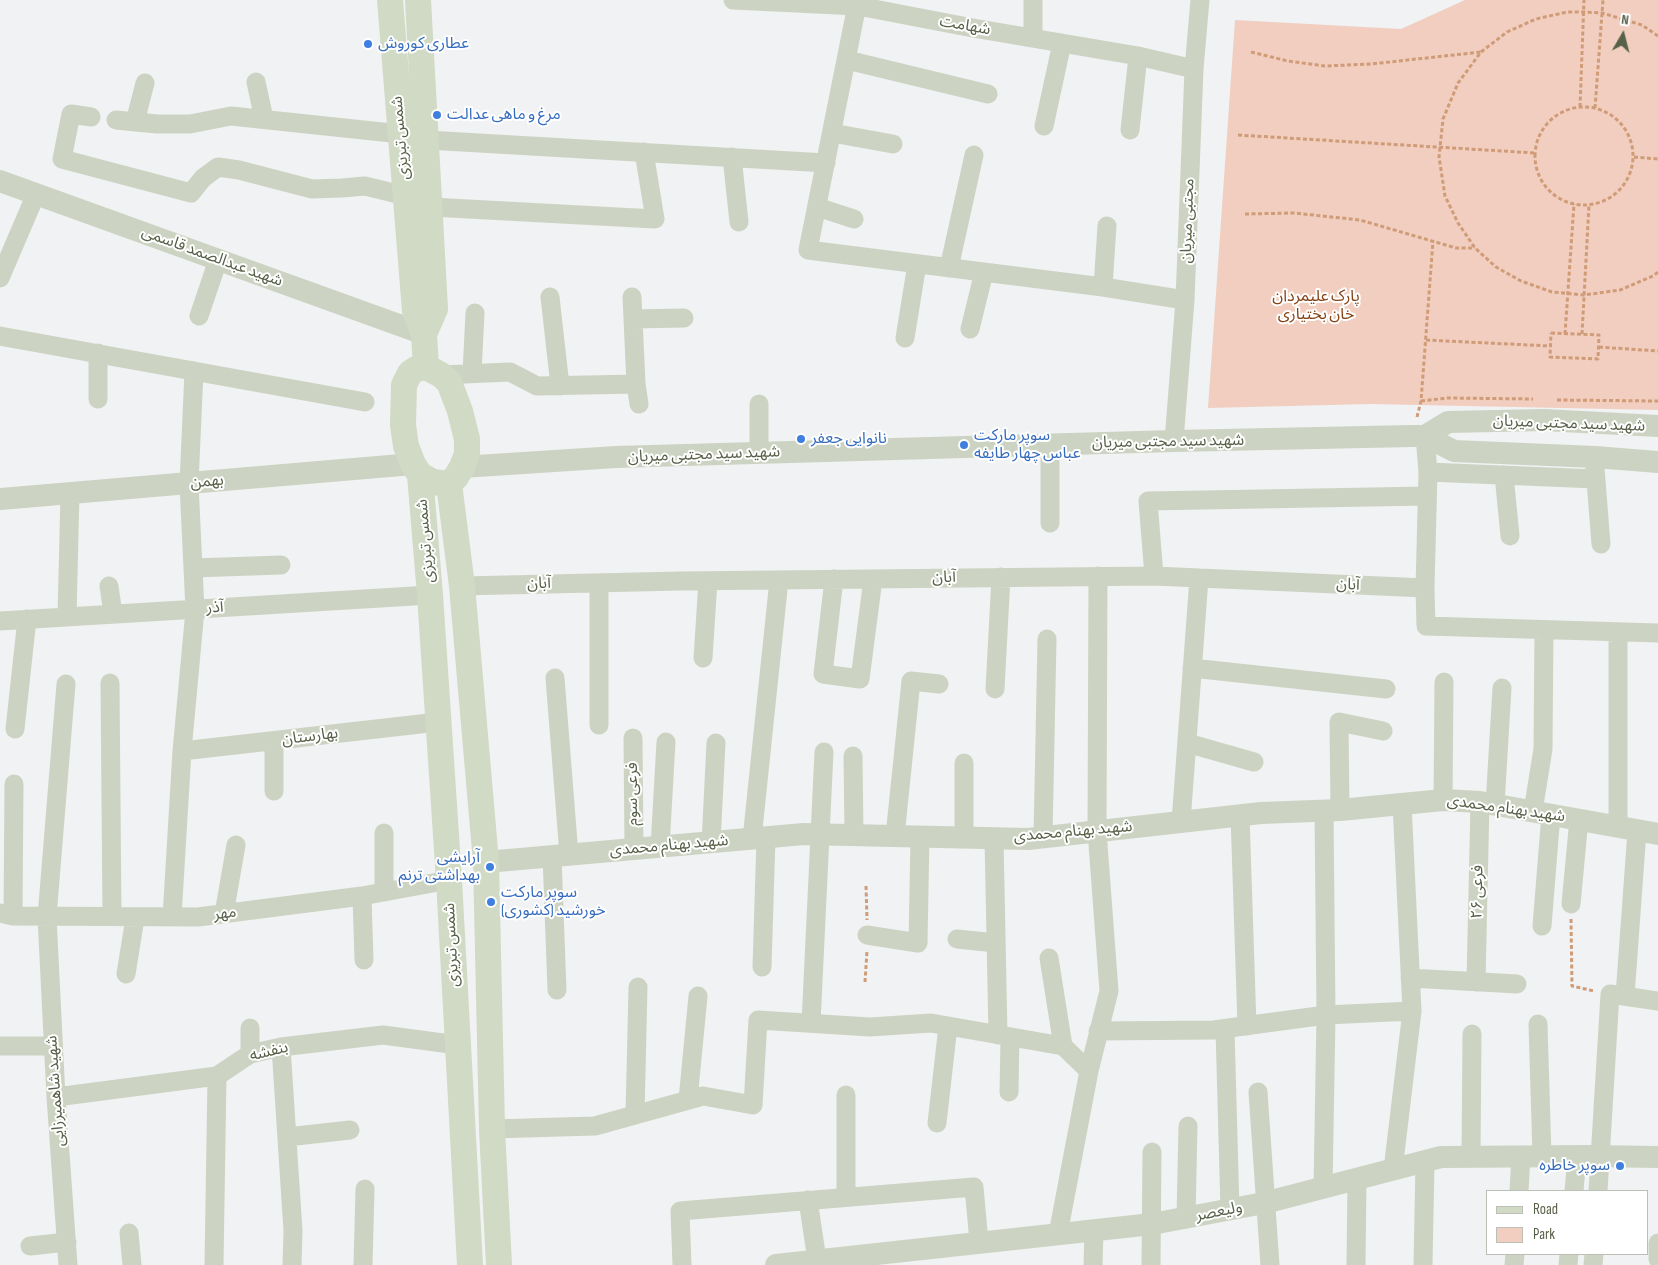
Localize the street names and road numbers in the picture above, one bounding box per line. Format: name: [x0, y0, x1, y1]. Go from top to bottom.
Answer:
street label: شهامت: [938, 12, 992, 40]
street label: شمس تبریزی: [388, 95, 414, 181]
street label: مجتبی میریان: [1177, 178, 1199, 264]
street label: شهید عبدالصمد قاسمی: [139, 223, 285, 291]
street label: شهید سید مجتبی میریان: [1493, 412, 1645, 436]
street label: شهید سید مجتبی میریان: [1092, 431, 1244, 453]
street label: شهید سید مجتبی میریان: [628, 443, 780, 467]
street label: بهمن: [190, 471, 224, 493]
street label: شمس تبریزی: [413, 498, 439, 584]
street label: آبان: [932, 568, 956, 588]
street label: آبان: [527, 574, 551, 594]
street label: آبان: [1336, 575, 1360, 595]
street label: آذر: [206, 598, 224, 618]
street label: بهارستان: [281, 724, 339, 750]
street label: فرعی سوم: [623, 762, 643, 826]
street label: شهید بهنام محمدی: [1446, 791, 1566, 827]
street label: شهید بهنام محمدی: [1013, 817, 1133, 847]
street label: شهید بهنام محمدی: [609, 831, 729, 861]
street label: فرعی ۲۶: [1468, 865, 1488, 919]
street label: مهر: [212, 903, 238, 925]
street label: شمس تبریزی: [440, 903, 464, 987]
street label: شهید شاهمیرزایی: [43, 1035, 69, 1147]
street label: بنفشه: [248, 1038, 290, 1066]
street label: ولیعصر: [1194, 1198, 1244, 1226]

